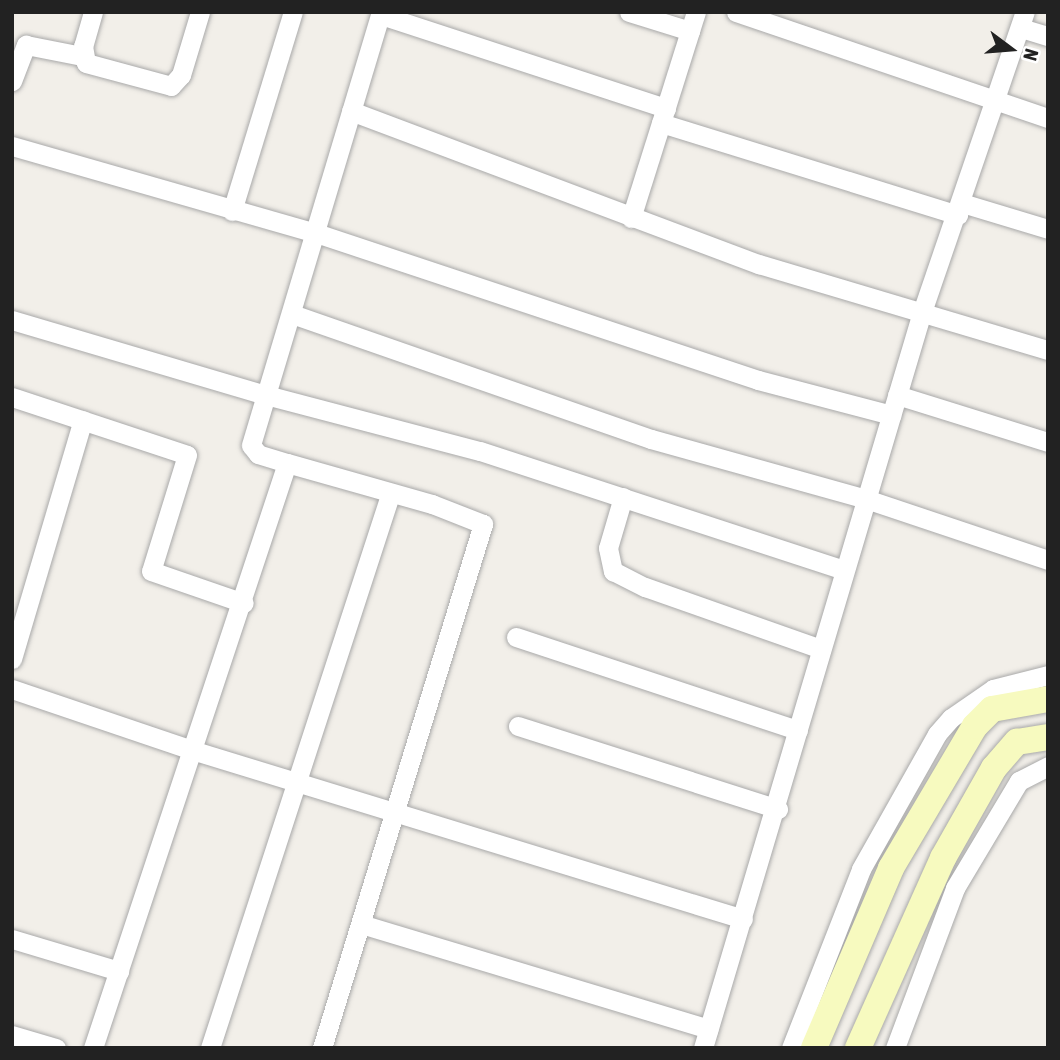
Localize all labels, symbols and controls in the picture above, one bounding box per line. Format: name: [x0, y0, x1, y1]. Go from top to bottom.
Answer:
north arrow: [976, 14, 1046, 84]
text: N: [1019, 46, 1043, 63]

